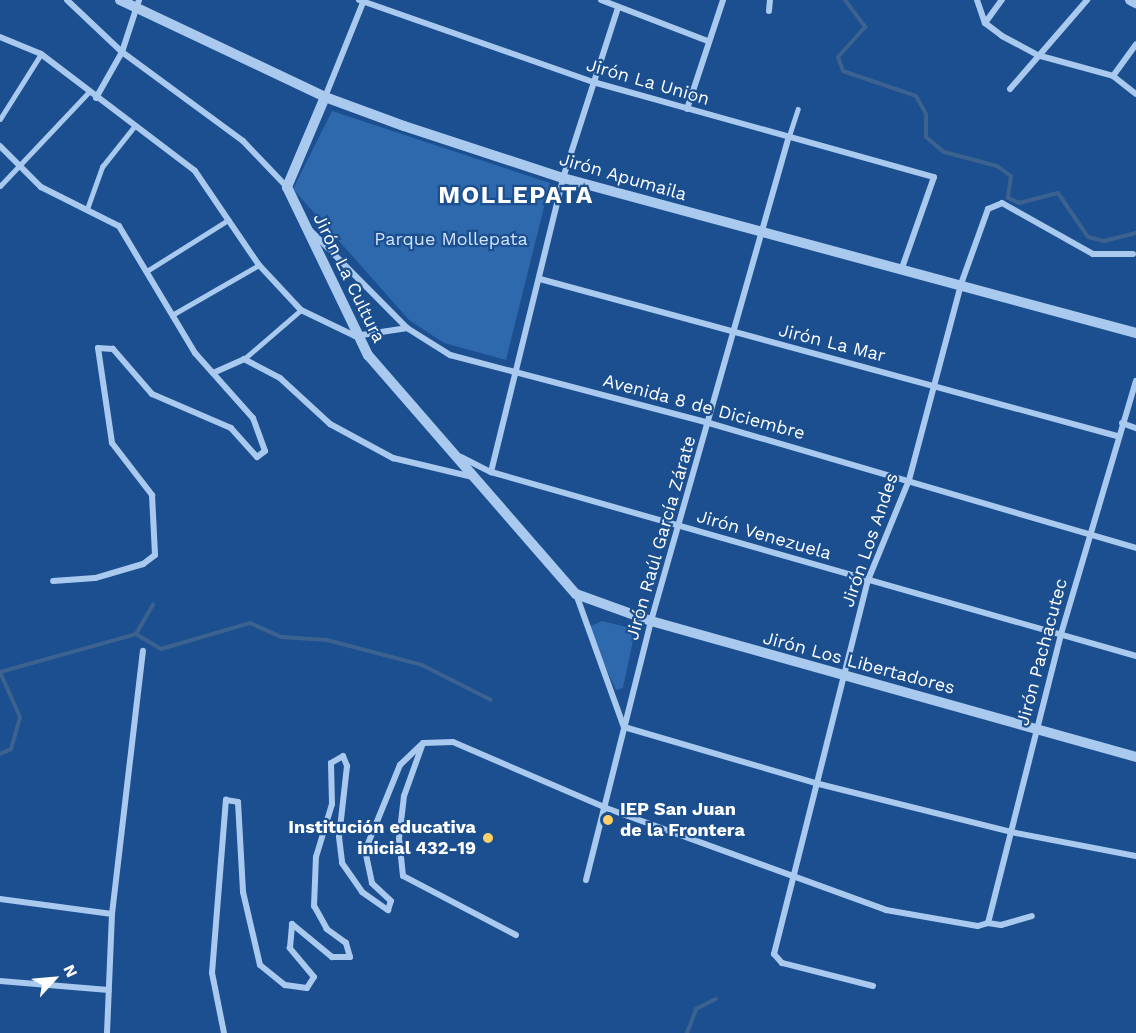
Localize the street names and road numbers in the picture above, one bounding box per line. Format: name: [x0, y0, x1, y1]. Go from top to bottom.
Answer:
street label: Jirón La Union: [584, 54, 712, 110]
street label: Jirón Apumaila: [557, 148, 689, 206]
street label: Jirón La Cultura: [308, 210, 390, 346]
street label: Jirón La Mar: [776, 319, 888, 367]
street label: Avenida 8 de Diciembre: [601, 370, 807, 444]
street label: Jirón Raúl García Zárate: [621, 433, 701, 643]
street label: Jirón Los Andes: [837, 470, 903, 610]
street label: Jirón Venezuela: [694, 505, 834, 565]
street label: Jirón Pachacutec: [1012, 576, 1072, 728]
street label: Jirón Los Libertadores: [761, 627, 957, 699]

